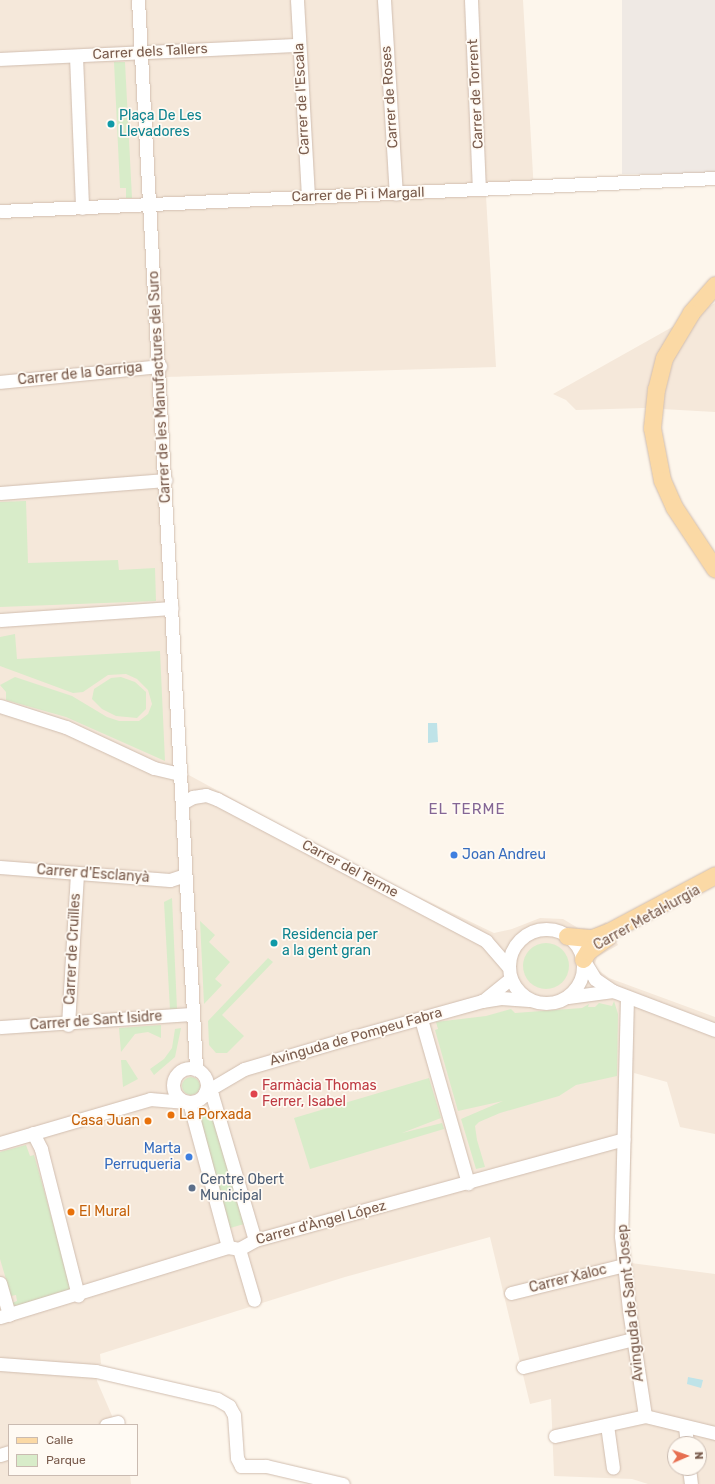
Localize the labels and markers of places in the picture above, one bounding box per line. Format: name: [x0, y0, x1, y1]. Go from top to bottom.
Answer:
place label: Plaça De Les Llevadores: [119, 108, 202, 140]
marker: Plaça De Les Llevadores: [106, 119, 116, 129]
place label: Joan Andreu: [462, 847, 546, 863]
marker: Joan Andreu: [449, 850, 459, 860]
place label: Residencia per a la gent gran: [282, 927, 378, 960]
marker: Residencia per a la gent gran: [269, 938, 279, 948]
place label: Farmàcia Thomas Ferrer, Isabel: [262, 1078, 377, 1110]
marker: Farmàcia Thomas Ferrer, Isabel: [249, 1089, 259, 1099]
place label: La Porxada: [179, 1107, 252, 1123]
marker: La Porxada: [166, 1110, 176, 1120]
place label: Casa Juan: [71, 1113, 140, 1129]
marker: Casa Juan: [143, 1116, 153, 1126]
place label: Marta Perruqueria: [104, 1141, 181, 1174]
marker: Marta Perruqueria: [184, 1152, 194, 1162]
place label: Centre Obert Municipal: [200, 1172, 284, 1204]
marker: Centre Obert Municipal: [187, 1183, 197, 1193]
place label: El Mural: [79, 1204, 130, 1220]
marker: El Mural: [66, 1207, 76, 1217]

